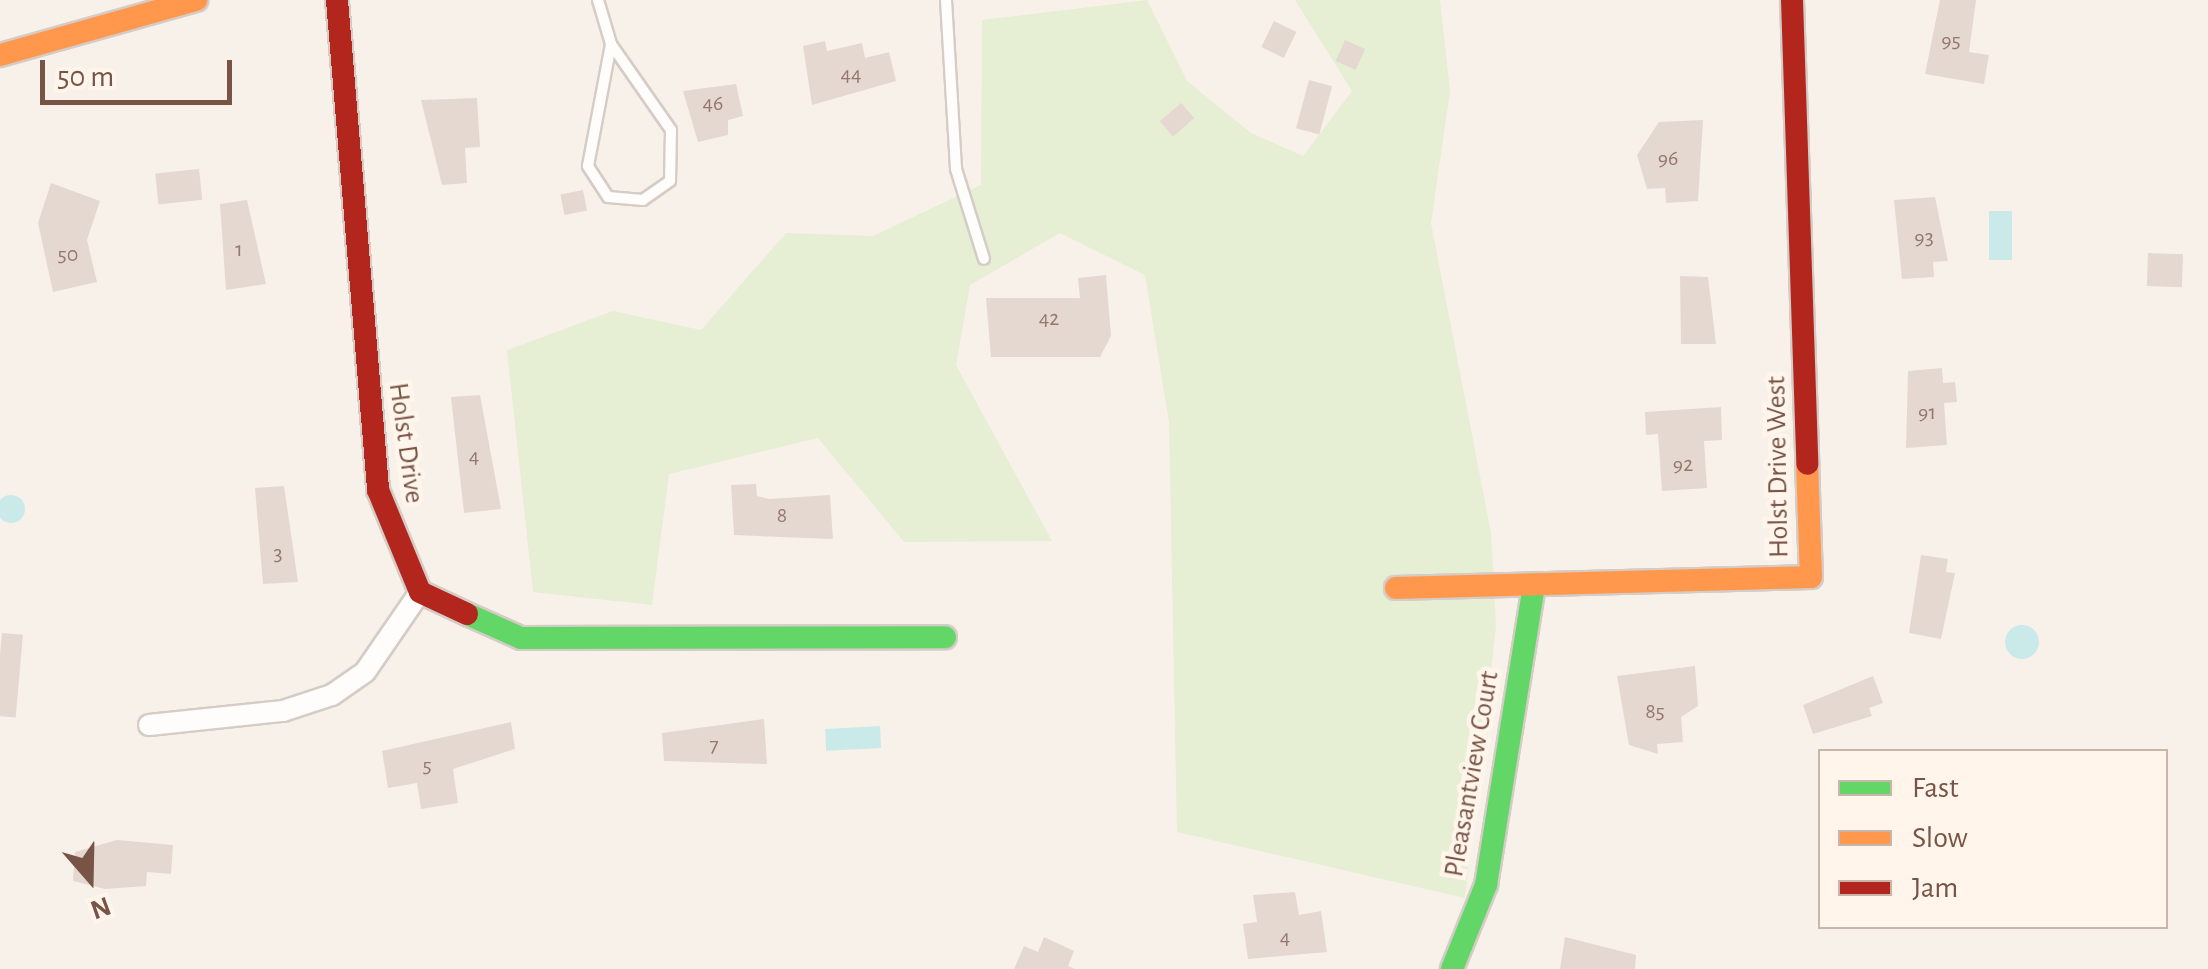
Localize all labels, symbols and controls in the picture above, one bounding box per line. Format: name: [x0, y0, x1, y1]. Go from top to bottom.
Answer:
house number: 95: [1941, 28, 1961, 54]
scale bar: [45, 40, 238, 102]
text: 50 m: [57, 62, 114, 92]
house number: 44: [840, 62, 862, 88]
house number: 46: [703, 91, 723, 117]
house number: 96: [1658, 146, 1678, 172]
house number: 93: [1914, 225, 1934, 251]
house number: 1: [235, 237, 243, 263]
house number: 50: [58, 242, 78, 268]
house number: 42: [1039, 306, 1059, 332]
street label: Holst Drive West: [1760, 376, 1796, 558]
street label: Holst Drive: [381, 381, 431, 505]
house number: 91: [1918, 400, 1936, 426]
house number: 4: [469, 444, 479, 470]
house number: 92: [1673, 452, 1693, 478]
house number: 8: [777, 503, 787, 529]
house number: 3: [273, 541, 283, 567]
street label: Pleasantview Court: [1437, 668, 1507, 880]
house number: 85: [1645, 699, 1665, 725]
house number: 7: [709, 733, 719, 759]
legend: [1818, 749, 2168, 929]
house number: 5: [422, 753, 432, 779]
text: Fast: [1912, 773, 1959, 803]
text: Slow: [1912, 823, 1968, 853]
north arrow: [40, 829, 140, 929]
text: Jam: [1912, 873, 1958, 903]
text: N: [86, 891, 114, 924]
house number: 4: [1280, 925, 1290, 951]

